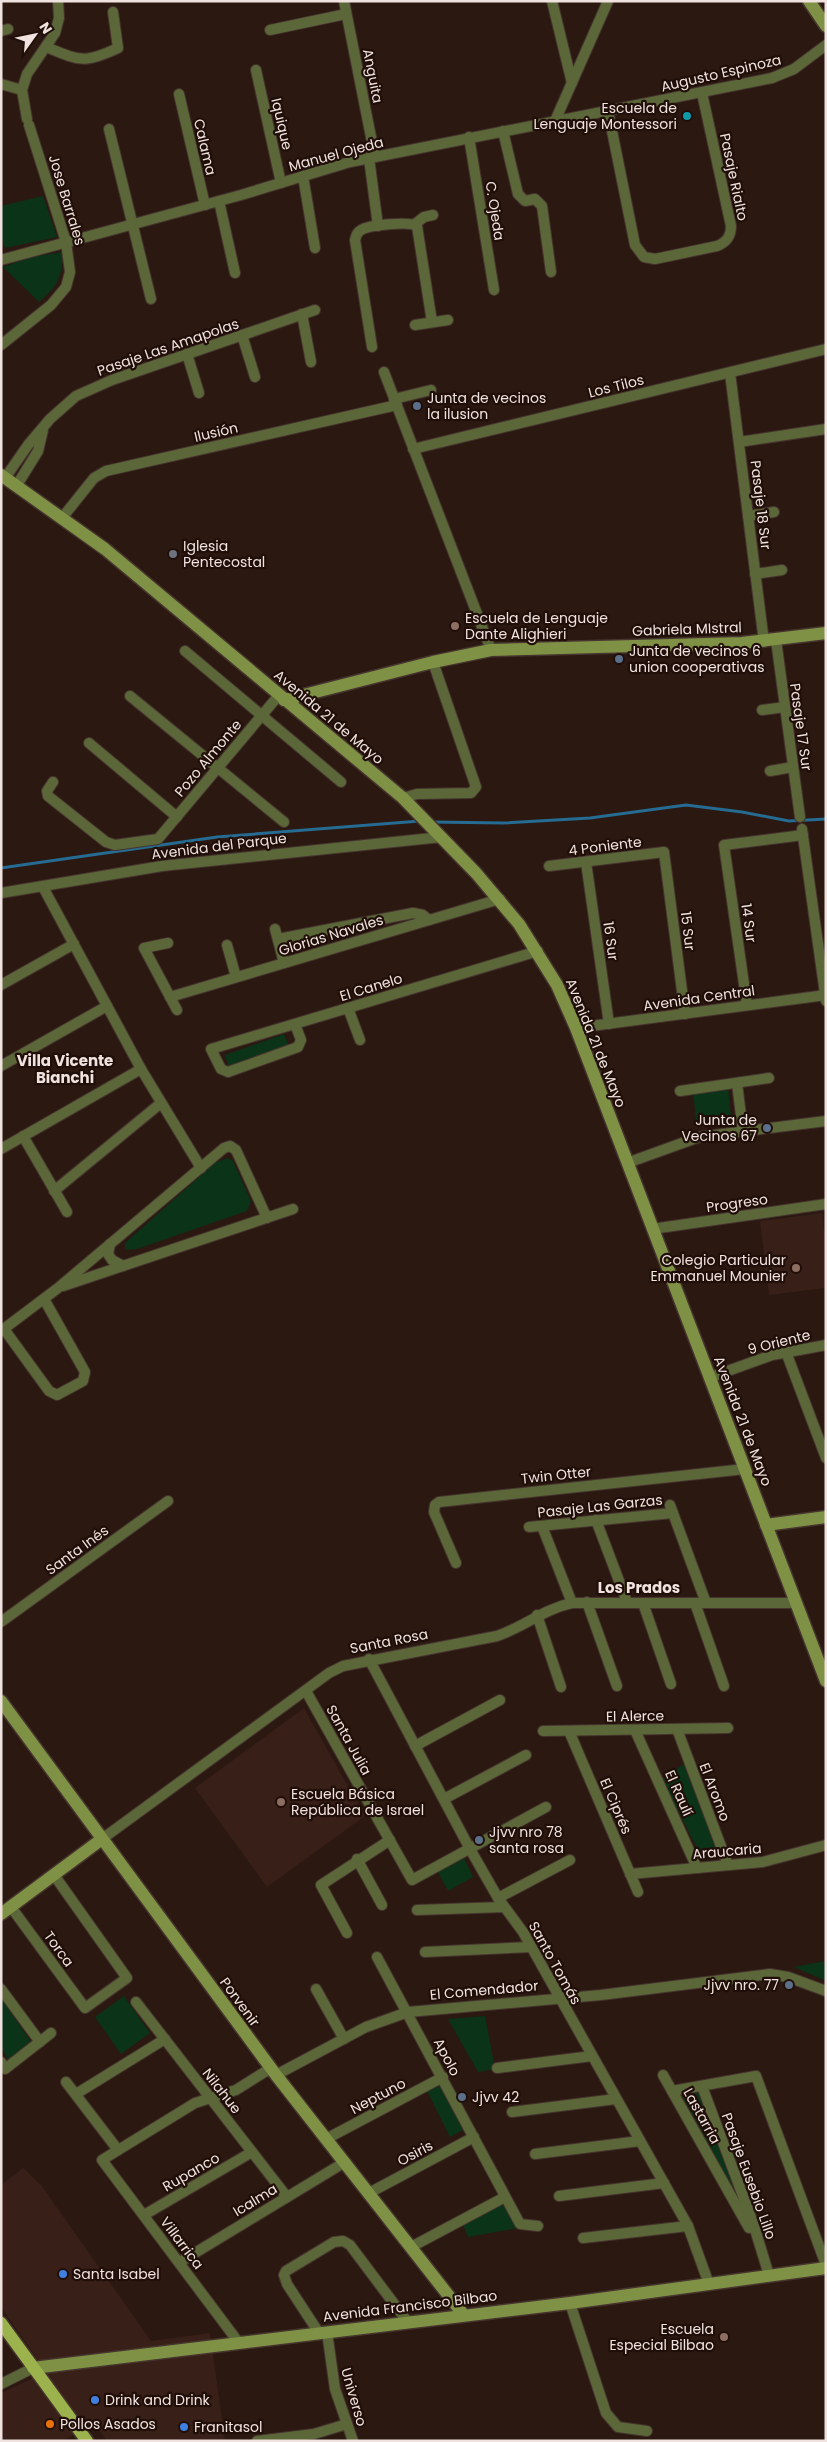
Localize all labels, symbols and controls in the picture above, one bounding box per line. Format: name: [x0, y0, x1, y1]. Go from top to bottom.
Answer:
north arrow: [10, 10, 60, 60]
text: N: [35, 18, 57, 38]
street label: Anguita: [358, 47, 388, 105]
street label: Augusto Espinoza: [659, 49, 783, 97]
street label: Iquique: [266, 96, 298, 152]
place label: Escuela de Lenguaje Montessori: [534, 98, 677, 134]
marker: Escuela de Lenguaje Montessori: [681, 110, 693, 122]
street label: Calama: [189, 117, 221, 177]
street label: Pasaje Rialto: [715, 131, 753, 223]
street label: Manuel Ojeda: [286, 132, 386, 176]
street label: Jose Barrales: [44, 152, 90, 248]
street label: C. Ojeda: [480, 180, 510, 242]
street label: Pasaje Las Amapolas: [94, 313, 242, 381]
street label: Los Tilos: [586, 369, 646, 403]
place label: Junta de vecinos la ilusion: [427, 388, 546, 424]
marker: Junta de vecinos la ilusion: [411, 400, 423, 412]
street label: Ilusión: [192, 417, 240, 447]
street label: Pasaje 18 Sur: [746, 459, 776, 551]
place label: Iglesia Pentecostal: [183, 536, 265, 572]
marker: Iglesia Pentecostal: [167, 548, 179, 560]
place label: Escuela de Lenguaje Dante Alighieri: [465, 608, 608, 644]
street label: Gabriela MIstral: [632, 617, 742, 641]
marker: Escuela de Lenguaje Dante Alighieri: [449, 620, 461, 632]
place label: Junta de vecinos 6 union cooperativas: [629, 641, 764, 677]
marker: Junta de vecinos 6 union cooperativas: [613, 653, 625, 665]
street label: Avenida 21 de Mayo: [270, 665, 388, 769]
street label: Pasaje 17 Sur: [785, 682, 817, 772]
street label: Pozo Almonte: [170, 715, 246, 801]
street label: Avenida del Parque: [150, 828, 288, 864]
street label: 4 Poniente: [567, 832, 643, 860]
street label: 14 Sur: [736, 902, 762, 944]
street label: Glorias Navales: [276, 910, 386, 960]
street label: 15 Sur: [676, 910, 700, 952]
street label: 16 Sur: [598, 920, 624, 962]
street label: El Canelo: [337, 968, 405, 1006]
street label: Avenida 21 de Mayo: [561, 975, 631, 1111]
street label: Avenida Central: [642, 980, 756, 1016]
district label: Villa Vicente Bianchi: [17, 1050, 113, 1088]
place label: Junta de Vecinos 67: [681, 1110, 757, 1146]
marker: Junta de Vecinos 67: [761, 1122, 773, 1134]
street label: Progreso: [705, 1189, 769, 1217]
place label: Colegio Particular Emmanuel Mounier: [650, 1250, 786, 1286]
marker: Colegio Particular Emmanuel Mounier: [790, 1262, 802, 1274]
street label: 9 Oriente: [746, 1325, 813, 1359]
street label: Avenida 21 de Mayo: [709, 1353, 777, 1489]
street label: Twin Otter: [520, 1461, 592, 1489]
street label: Pasaje Las Garzas: [537, 1489, 663, 1523]
street label: Santa Inés: [41, 1520, 113, 1580]
district label: Los Prados: [598, 1577, 680, 1598]
street label: Santa Rosa: [348, 1624, 430, 1658]
street label: Santa Julia: [321, 1701, 377, 1779]
street label: El Alerce: [606, 1705, 665, 1727]
street label: El Aromo: [695, 1760, 735, 1824]
street label: El Raulí: [660, 1767, 698, 1820]
street label: El Ciprés: [595, 1775, 637, 1837]
place label: Escuela Básica República de Israel: [291, 1784, 424, 1820]
marker: Escuela Básica República de Israel: [275, 1796, 287, 1808]
place label: Jjvv nro 78 santa rosa: [489, 1822, 564, 1858]
marker: Jjvv nro 78 santa rosa: [473, 1834, 485, 1846]
street label: Araucaria: [692, 1838, 762, 1864]
street label: Santo Tomás: [524, 1918, 586, 2008]
street label: Torca: [39, 1927, 79, 1971]
street label: Porvenir: [215, 1973, 265, 2031]
street label: El Comendador: [429, 1975, 539, 2005]
place label: Jjvv nro. 77: [704, 1975, 779, 1995]
marker: Jjvv nro. 77: [783, 1979, 795, 1991]
street label: Apolo: [429, 2035, 465, 2080]
street label: Nilahue: [198, 2064, 246, 2118]
street label: Neptuno: [347, 2073, 409, 2119]
street label: Lastarria: [679, 2085, 725, 2147]
place label: Jjvv 42: [472, 2087, 519, 2107]
marker: Jjvv 42: [456, 2091, 468, 2103]
street label: Pasaje Eusebio Lillo: [717, 2110, 781, 2242]
street label: Osiris: [394, 2135, 436, 2171]
street label: Rupanco: [159, 2148, 223, 2196]
street label: Icalma: [229, 2179, 281, 2221]
street label: Villarrica: [156, 2213, 208, 2273]
place label: Santa Isabel: [73, 2264, 160, 2284]
marker: Santa Isabel: [57, 2268, 69, 2280]
street label: Avenida Francisco Bilbao: [322, 2285, 498, 2327]
place label: Escuela Especial Bilbao: [609, 2319, 714, 2355]
marker: Escuela Especial Bilbao: [718, 2331, 730, 2343]
street label: Universo: [336, 2365, 372, 2429]
place label: Drink and Drink: [105, 2390, 211, 2410]
marker: Drink and Drink: [89, 2394, 101, 2406]
place label: Pollos Asados: [60, 2414, 156, 2434]
place label: Franitasol: [194, 2417, 262, 2437]
marker: Pollos Asados: [44, 2418, 56, 2430]
marker: Franitasol: [178, 2421, 190, 2433]

